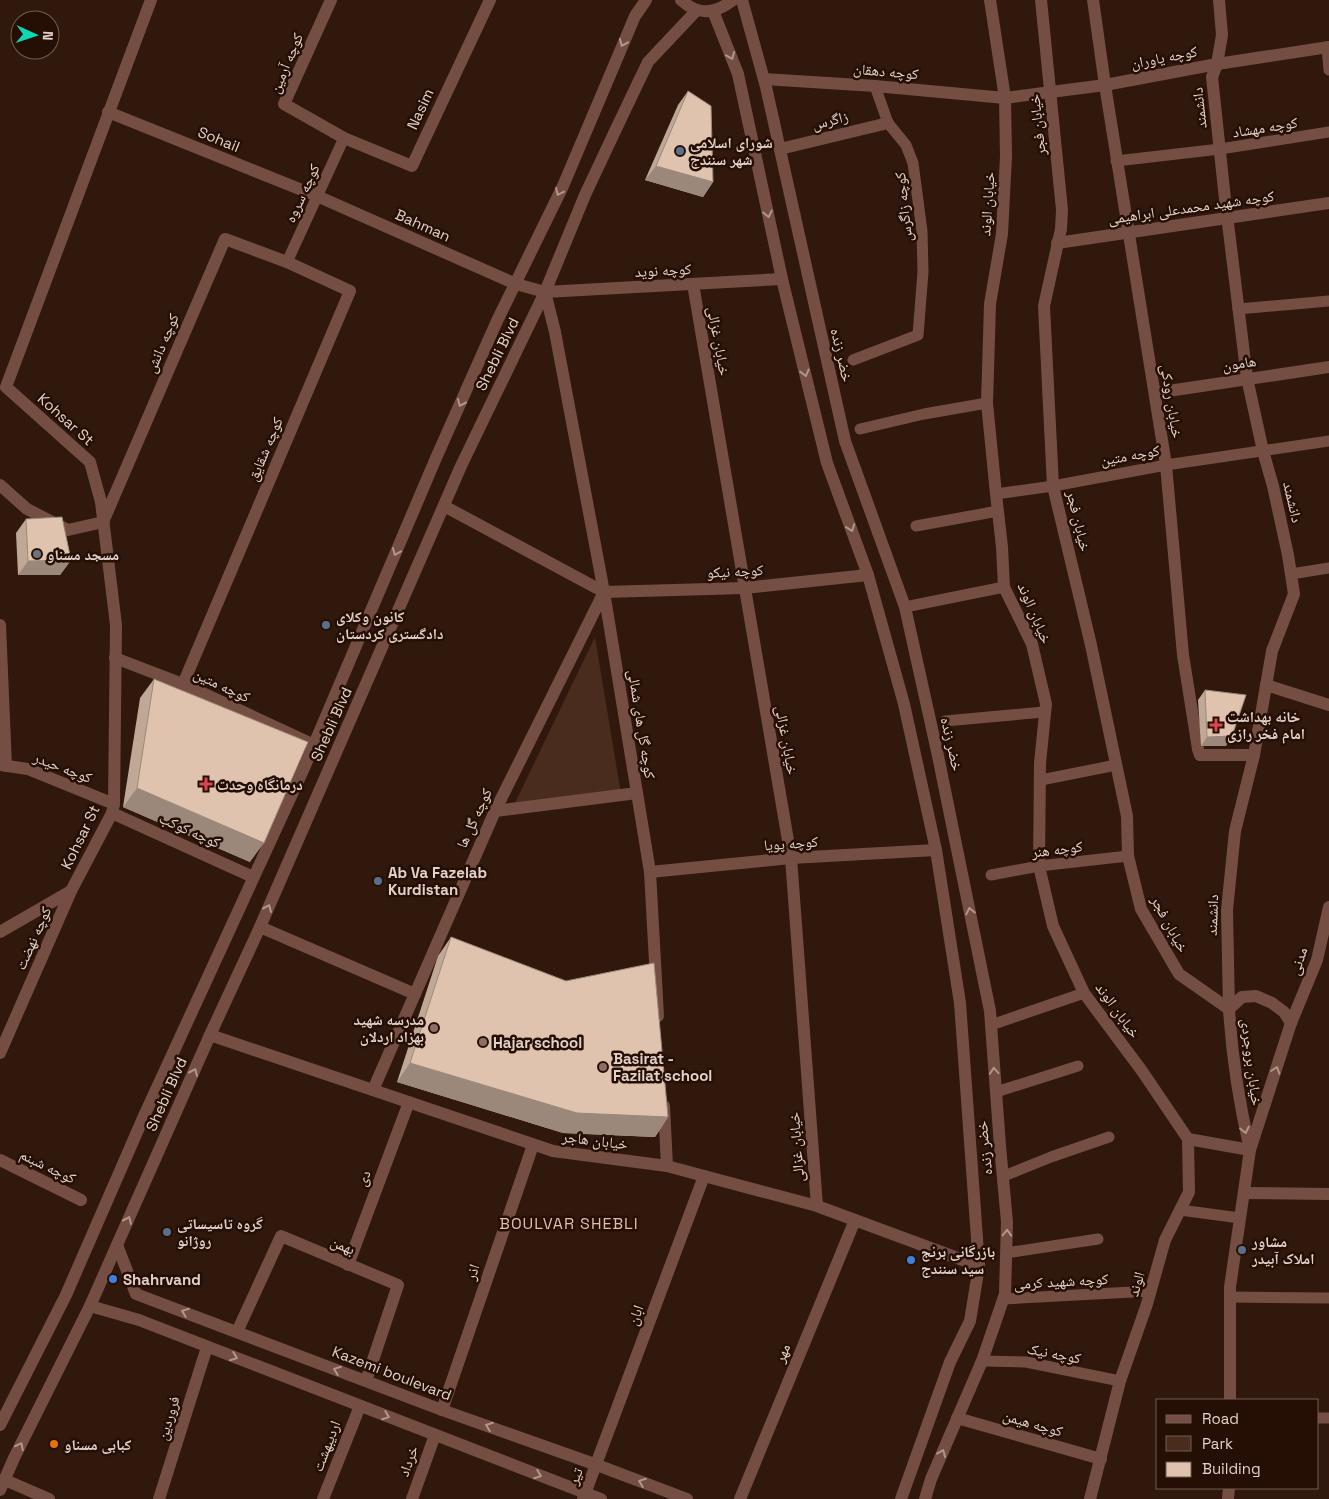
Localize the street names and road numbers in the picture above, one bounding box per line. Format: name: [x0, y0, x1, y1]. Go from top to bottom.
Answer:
street label: کوچه آرمین: [265, 30, 308, 96]
street label: کوچه یاوران: [1129, 41, 1199, 74]
street label: کوچه دهقان: [852, 59, 920, 84]
street label: Nasim: [402, 85, 438, 133]
street label: دانشمند: [1187, 86, 1211, 130]
street label: خیابان فجر: [1024, 93, 1051, 158]
street label: زاگرس: [810, 106, 851, 135]
street label: کوچه مهشاد: [1231, 112, 1299, 142]
street label: Sohail: [195, 122, 243, 156]
street label: کوچه سروه: [280, 161, 324, 225]
street label: کوچه زاگرس: [890, 171, 917, 243]
street label: خیابان الوند: [975, 171, 1000, 237]
street label: کوچه شهید محمدعلی ابراهیمی: [1107, 186, 1276, 229]
street label: Bahman: [392, 204, 454, 246]
street label: کوچه نوید: [634, 259, 692, 281]
street label: خیابان غزالی: [703, 305, 735, 378]
street label: کوچه دانش: [141, 310, 184, 376]
street label: Shebli Blvd: [471, 314, 523, 394]
street label: خضر زنده: [827, 326, 857, 384]
street label: هامون: [1221, 351, 1257, 376]
street label: خیابان رودکی: [1156, 363, 1187, 440]
street label: Kohsar St: [34, 389, 98, 449]
street label: کوچه شقایق: [243, 414, 288, 484]
street label: کوچه متین: [1099, 440, 1161, 471]
street label: دانشمند: [1279, 480, 1307, 524]
street label: خیابان فجر: [1062, 488, 1095, 554]
street label: کوچه نیکو: [706, 560, 764, 582]
street label: خیابان الوند: [1013, 580, 1056, 647]
street label: کوچه متین: [190, 664, 253, 707]
street label: کوچه گل های شمالی: [623, 668, 660, 780]
street label: Shebli Blvd: [306, 684, 356, 764]
street label: خیابان غزالی: [771, 704, 803, 777]
street label: خضر زنده: [937, 715, 967, 773]
street label: کوچه حیدر: [30, 747, 95, 787]
street label: کوچه گل ها: [452, 785, 497, 851]
street label: Kohsar St: [56, 802, 104, 872]
street label: کوچه کوکب: [156, 808, 224, 852]
street label: کوچه پویا: [763, 832, 819, 854]
street label: کوچه هنر: [1029, 836, 1084, 862]
street label: خیابان فجر: [1146, 891, 1193, 957]
street label: دانشمند: [1202, 894, 1222, 936]
street label: کوچه نهضت: [11, 903, 55, 973]
street label: مدنی: [1284, 944, 1313, 978]
street label: خیابان الوند: [1091, 978, 1145, 1043]
street label: خیابان بروجردی: [1236, 1017, 1267, 1107]
street label: Shebli Blvd: [141, 1054, 191, 1134]
street label: خیابان غزالی: [784, 1111, 809, 1183]
street label: خضر زنده: [972, 1120, 996, 1176]
street label: خیابان هاجر: [560, 1126, 630, 1155]
street label: کوچه شبنم: [16, 1144, 79, 1189]
street label: دی: [351, 1167, 376, 1189]
street label: بهمن: [327, 1231, 358, 1260]
street label: اذر: [460, 1262, 484, 1283]
street label: کوچه شهید کرمی: [1013, 1269, 1109, 1294]
street label: الوند: [1123, 1269, 1149, 1299]
street label: ابان: [623, 1302, 648, 1328]
street label: کوچه نیک: [1025, 1338, 1083, 1368]
street label: Kazemi boulevard: [330, 1341, 454, 1405]
street label: مهر: [769, 1341, 794, 1366]
street label: فروردین: [152, 1394, 185, 1443]
street label: کوچه هیمن: [1001, 1405, 1065, 1442]
street label: اردیبهشت: [308, 1418, 344, 1474]
street label: خرداد: [394, 1442, 422, 1479]
street label: تیر: [563, 1464, 587, 1488]

